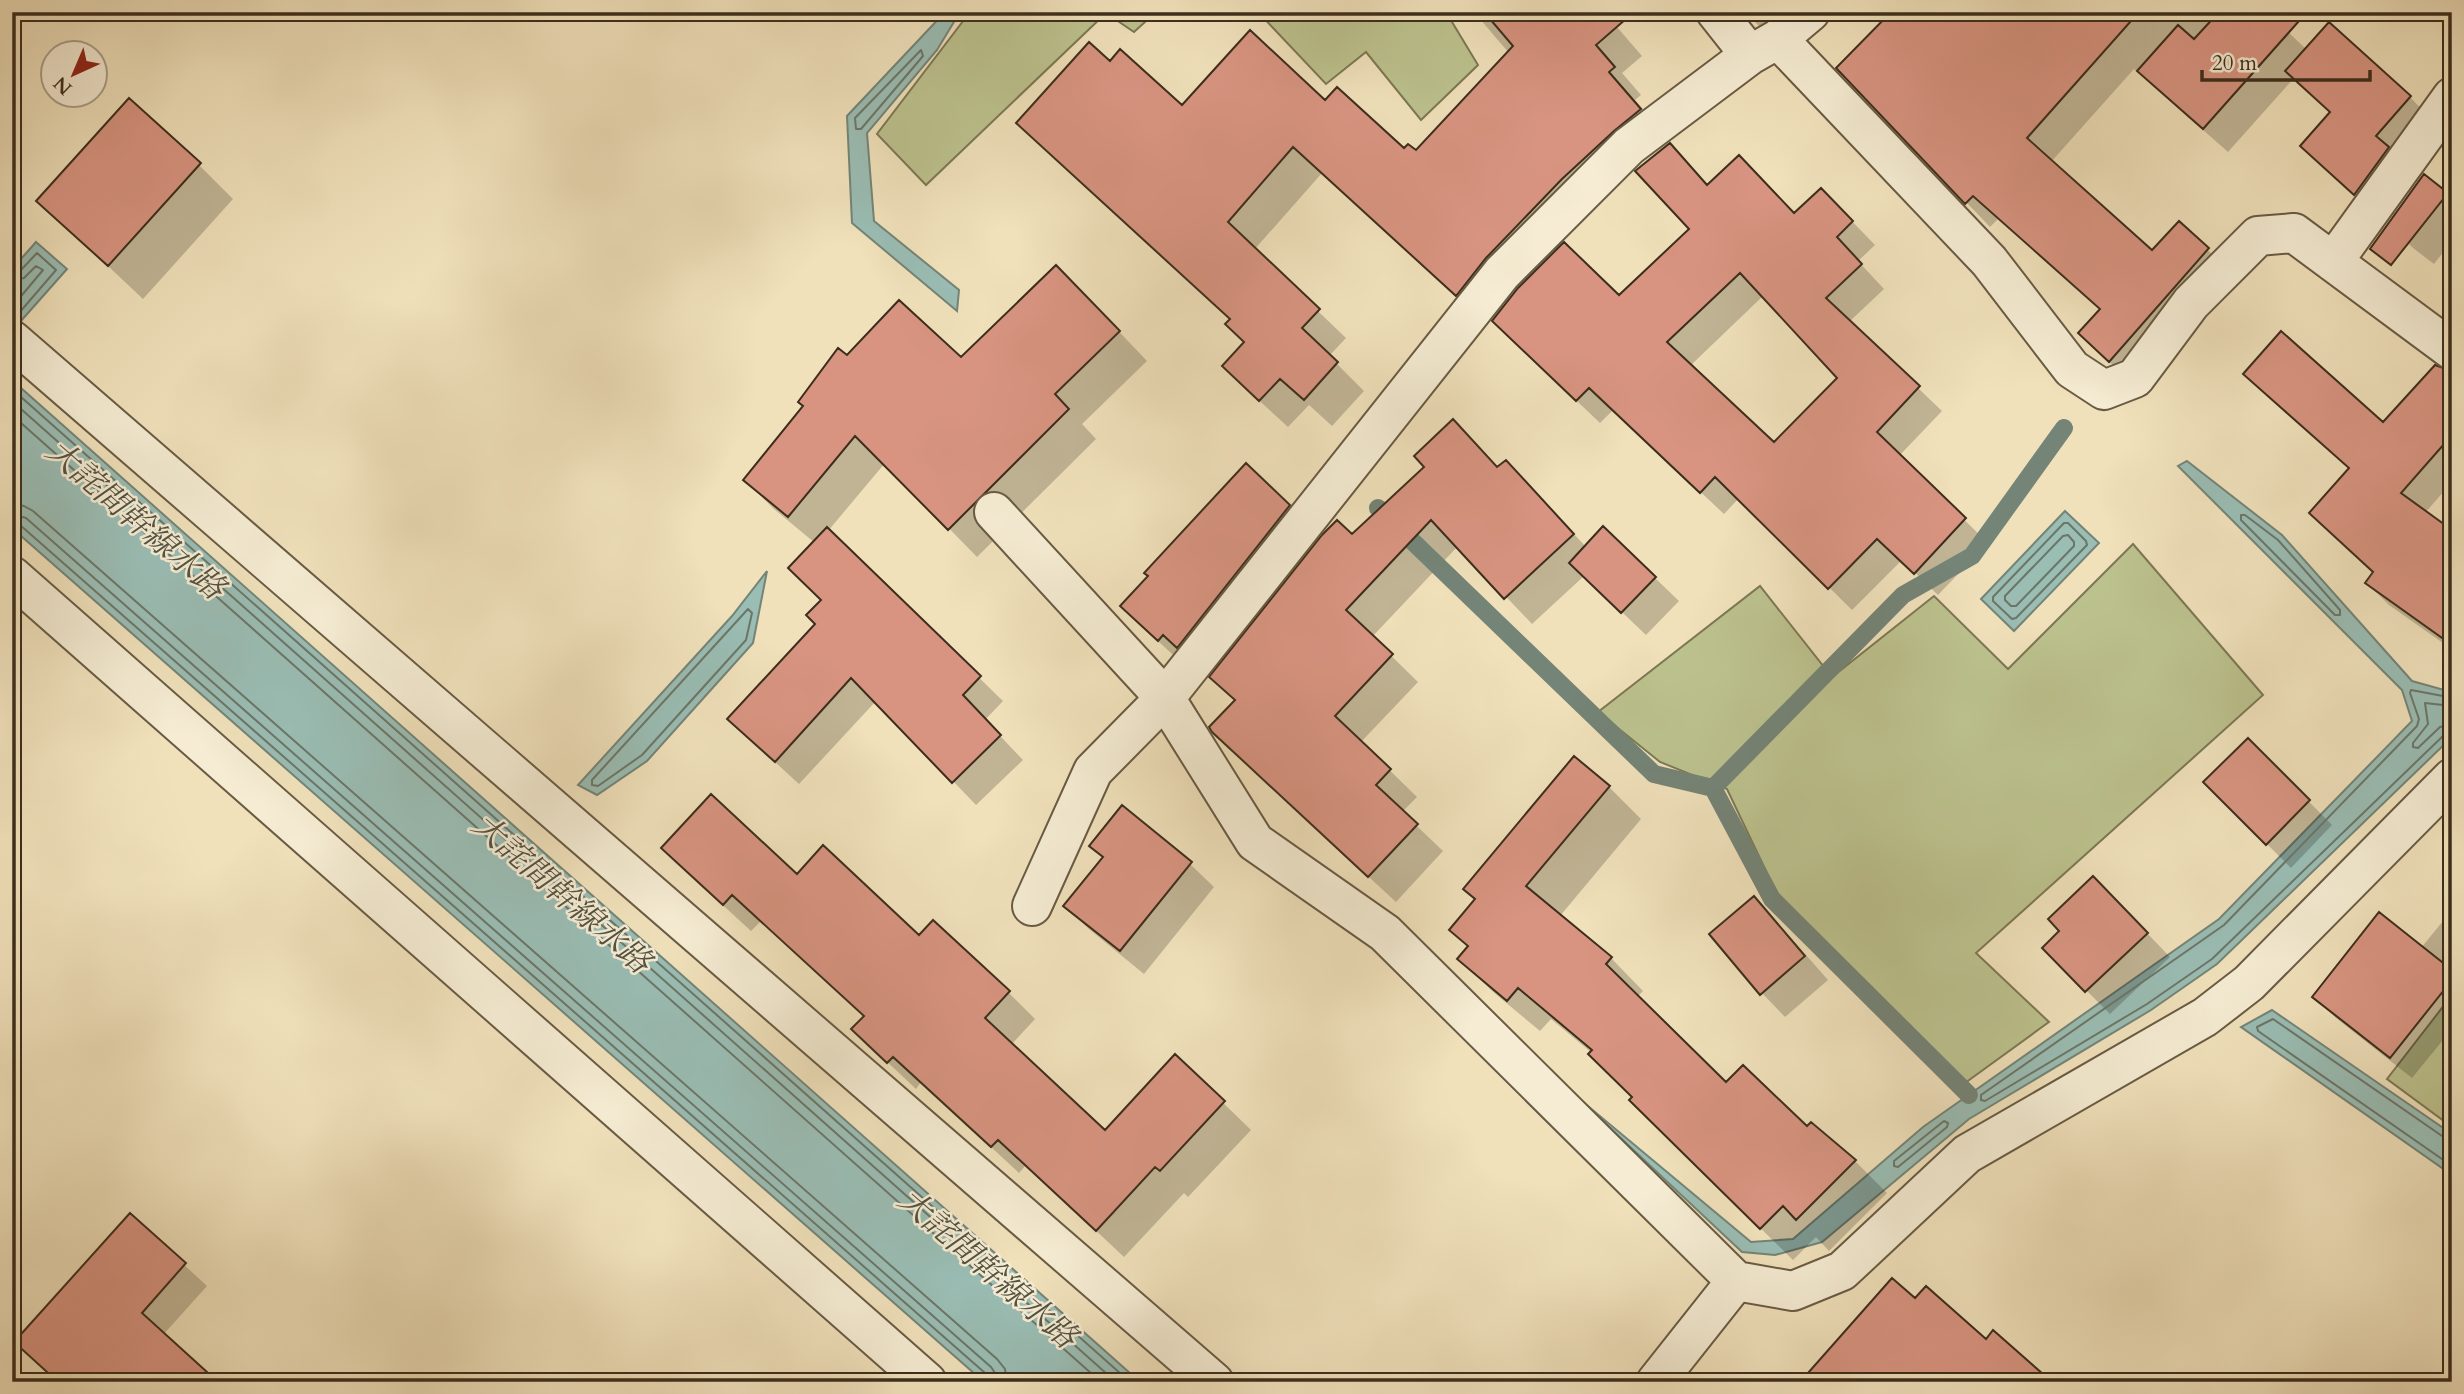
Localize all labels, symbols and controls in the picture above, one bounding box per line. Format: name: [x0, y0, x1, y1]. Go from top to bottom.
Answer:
north arrow: [38, 38, 108, 108]
scale bar: [2202, 38, 2370, 82]
text: 20 m: [2212, 49, 2257, 78]
text: N: [48, 70, 78, 101]
water label: 大詫間幹線水路: [36, 430, 236, 611]
water label: 大詫間幹線水路: [462, 804, 662, 985]
water label: 大詫間幹線水路: [888, 1179, 1088, 1360]

